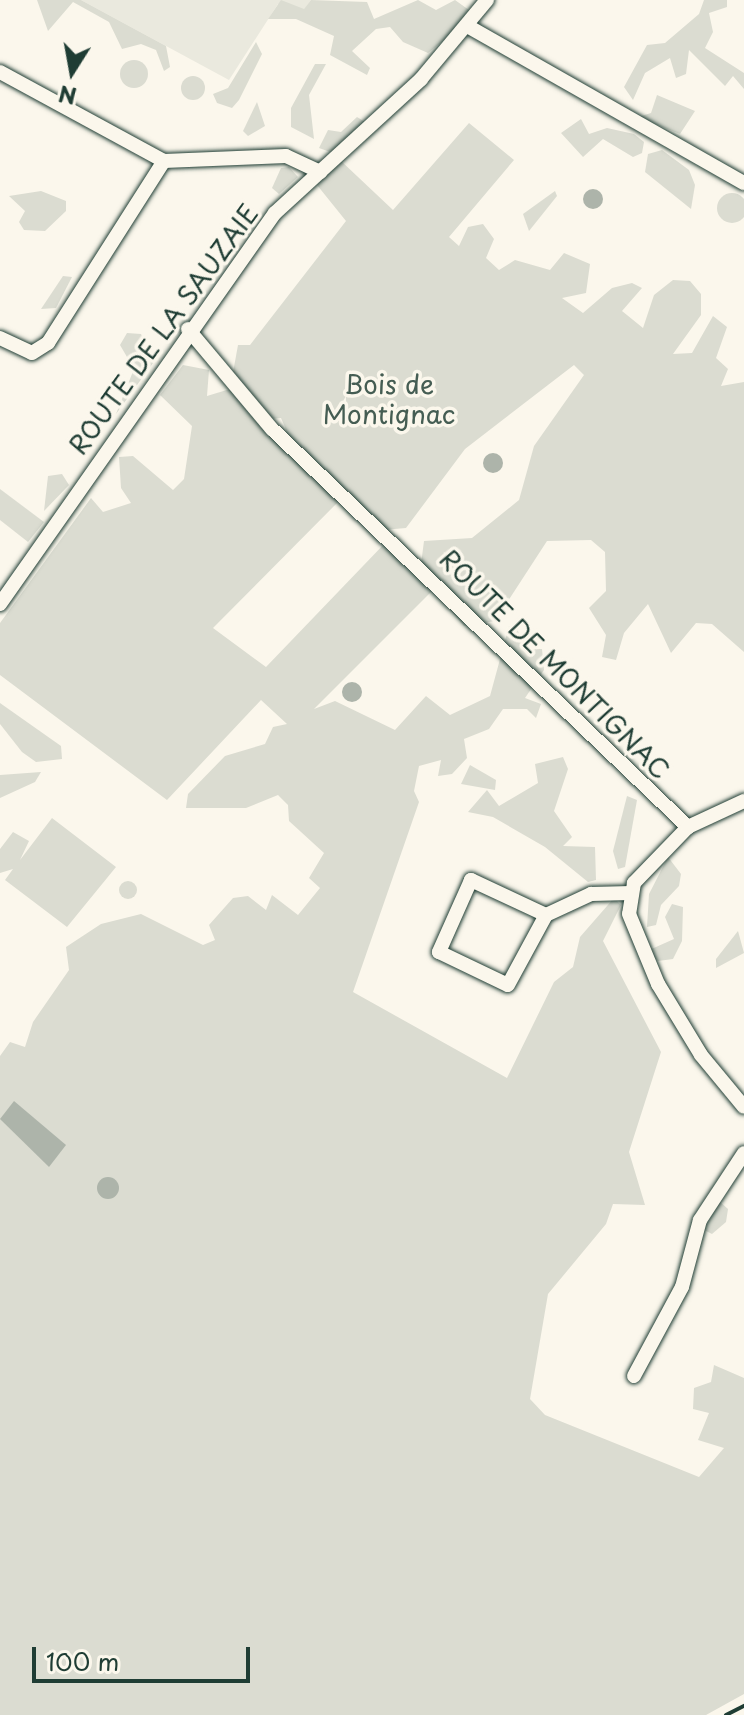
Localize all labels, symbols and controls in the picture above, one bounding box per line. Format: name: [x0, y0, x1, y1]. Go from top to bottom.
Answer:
north arrow: [32, 32, 112, 112]
text: N: [56, 78, 79, 114]
street label: ROUTE DE LA SAUZAIE: [61, 197, 265, 461]
park label: Bois de Montignac: [323, 368, 455, 430]
street label: ROUTE DE MONTIGNAC: [432, 541, 678, 787]
scale bar: [36, 1631, 254, 1681]
text: 100 m: [46, 1643, 119, 1679]

